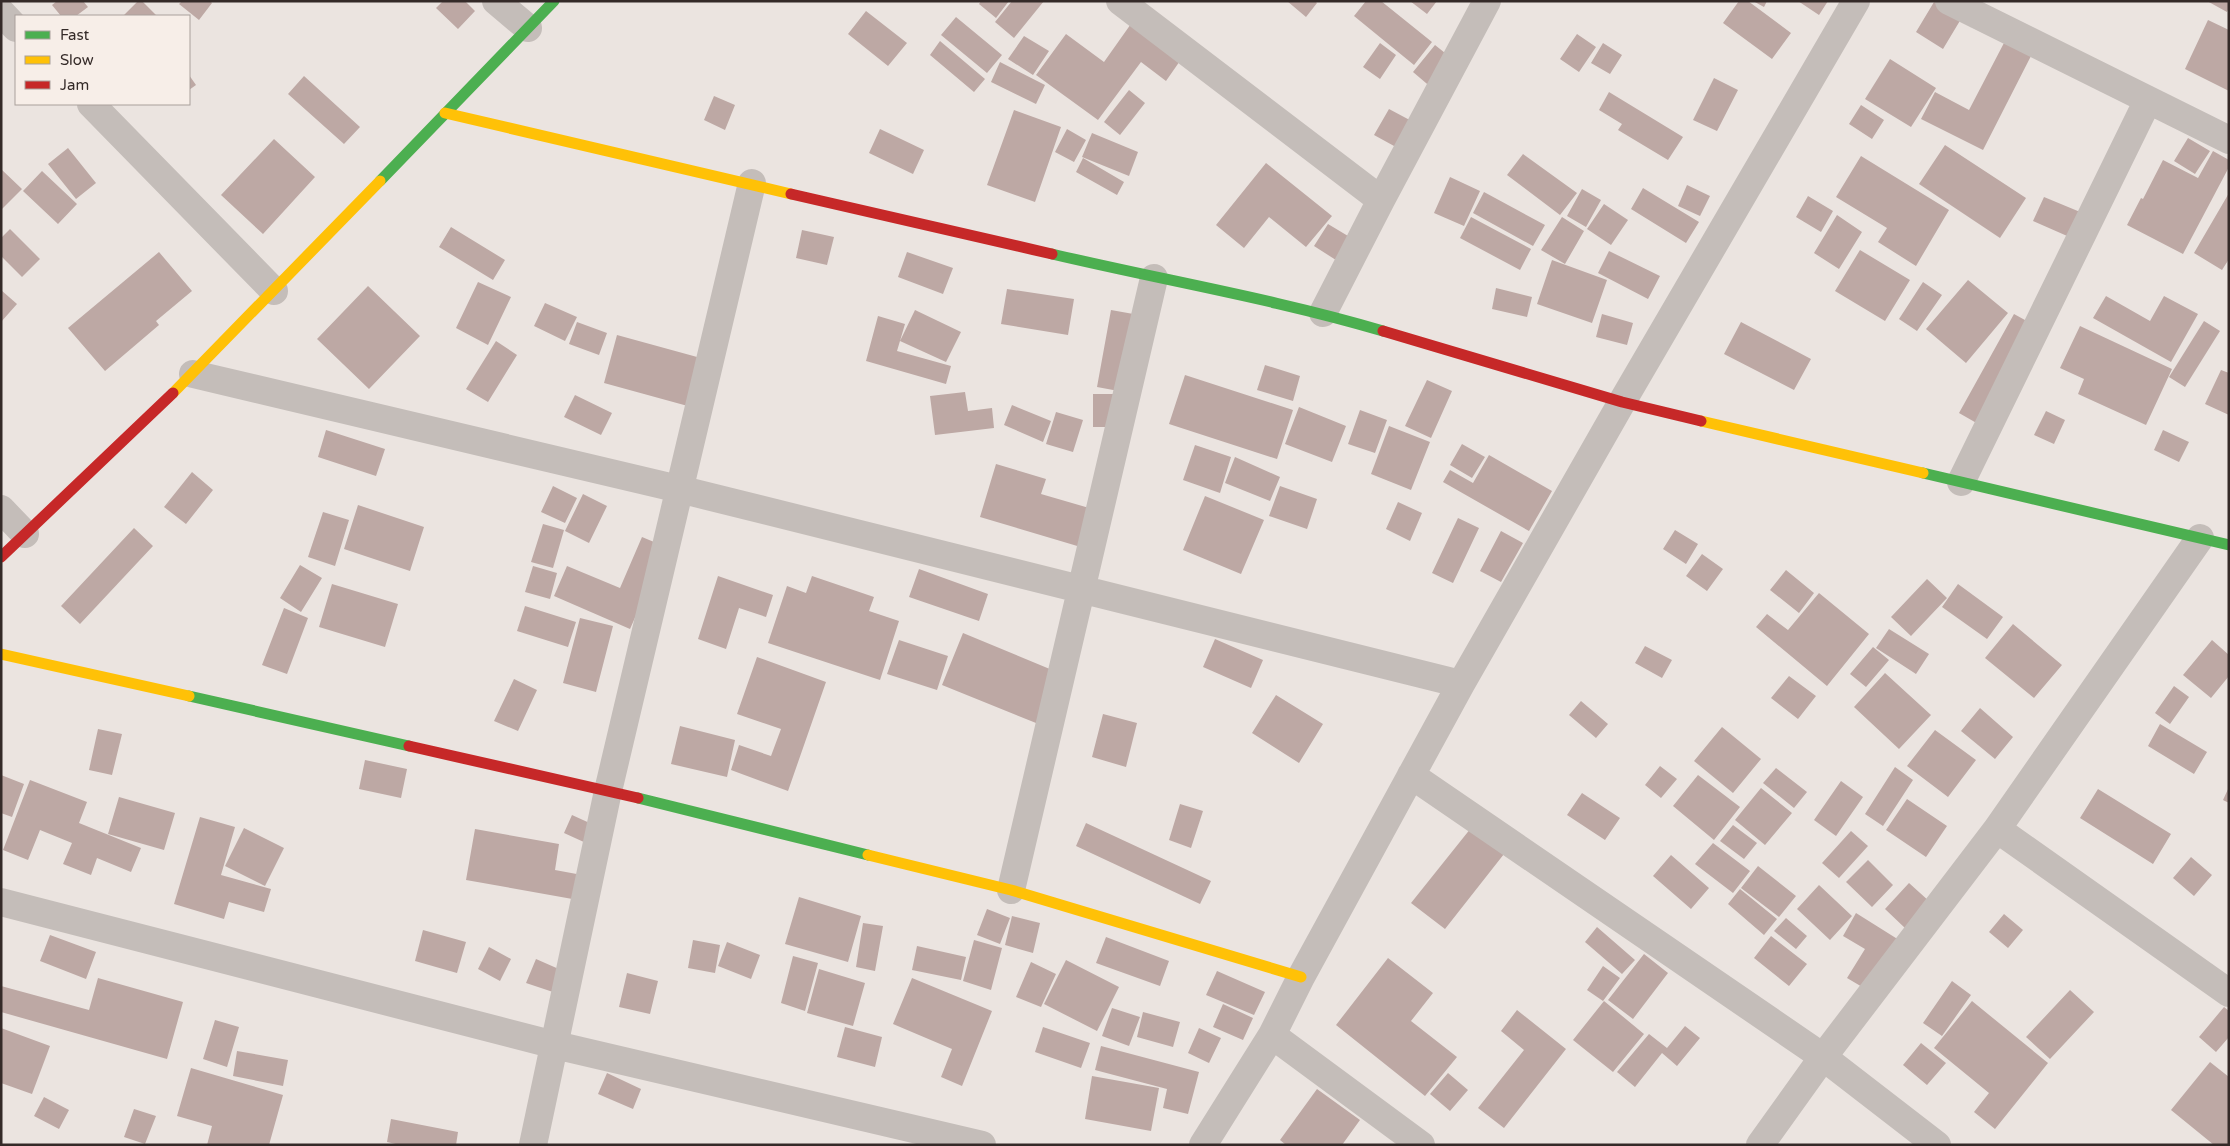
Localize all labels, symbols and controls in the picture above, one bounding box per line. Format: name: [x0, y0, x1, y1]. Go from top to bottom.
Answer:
legend: [15, 15, 190, 105]
text: Fast: [60, 26, 90, 44]
text: Slow: [60, 51, 94, 69]
text: Jam: [60, 76, 89, 94]

